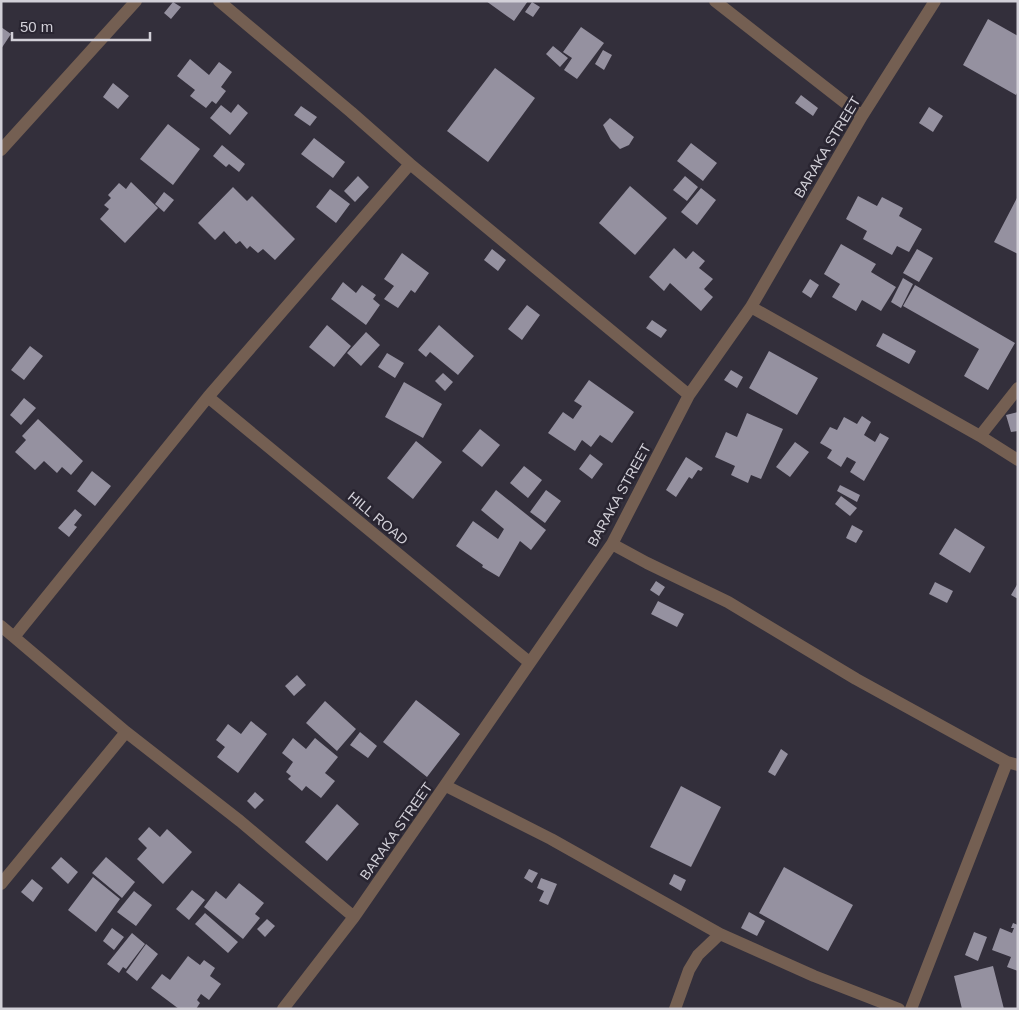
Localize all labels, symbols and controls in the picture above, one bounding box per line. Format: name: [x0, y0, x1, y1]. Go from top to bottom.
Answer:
scale bar: [12, 10, 150, 42]
text: 50 m: [20, 18, 53, 35]
street label: BARAKA STREET: [790, 93, 864, 200]
street label: BARAKA STREET: [584, 440, 654, 549]
street label: HILL ROAD: [345, 488, 411, 548]
street label: BARAKA STREET: [356, 779, 436, 883]

